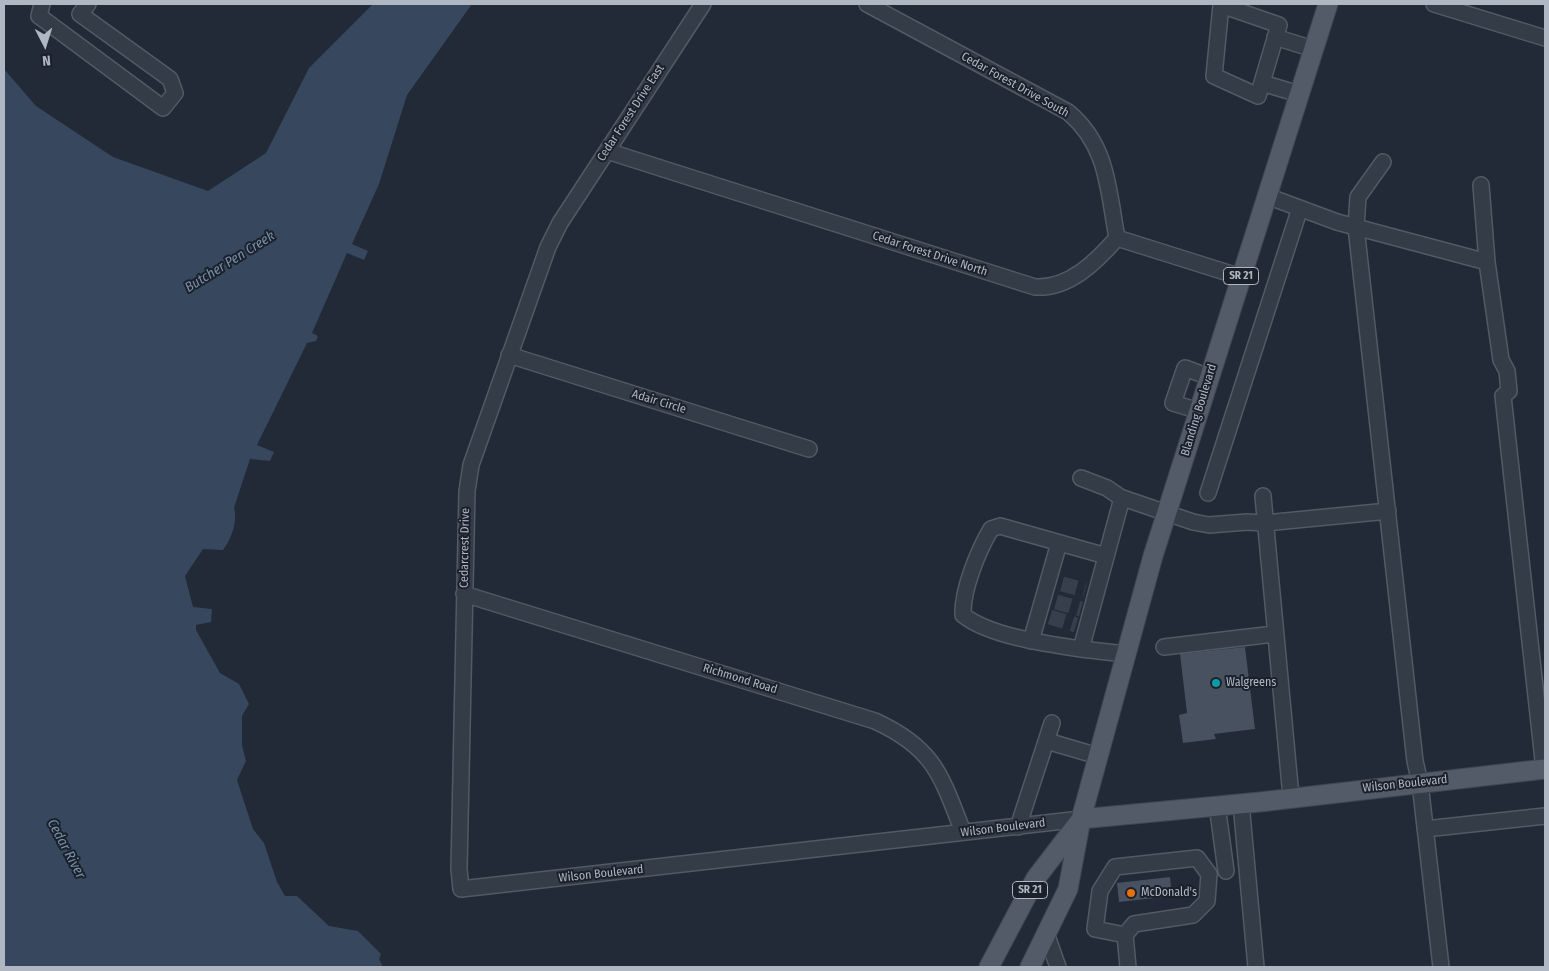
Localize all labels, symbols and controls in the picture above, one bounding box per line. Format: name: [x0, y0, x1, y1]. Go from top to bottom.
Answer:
north arrow: [20, 20, 70, 70]
street label: Cedar Forest Drive South: [959, 49, 1071, 121]
text: N: [41, 52, 51, 69]
street label: Cedar Forest Drive East: [594, 62, 668, 164]
water label: Butcher Pen Creek: [182, 228, 278, 296]
street label: Cedar Forest Drive North: [871, 229, 989, 279]
road number: SR 21: [1224, 268, 1258, 284]
street label: Blanding Boulevard: [1178, 362, 1220, 458]
street label: Adair Circle: [630, 387, 688, 417]
street label: Cedarcrest Drive: [457, 508, 473, 588]
street label: Richmond Road: [701, 661, 779, 697]
place label: Walgreens: [1226, 676, 1276, 690]
marker: Walgreens: [1210, 677, 1222, 689]
street label: Wilson Boulevard: [1362, 772, 1448, 796]
water label: Cedar River: [43, 816, 89, 882]
street label: Wilson Boulevard: [960, 816, 1046, 840]
street label: Wilson Boulevard: [558, 862, 644, 886]
road number: SR 21: [1012, 882, 1048, 898]
place label: McDonald's: [1141, 886, 1197, 900]
marker: McDonald's: [1125, 887, 1137, 899]

